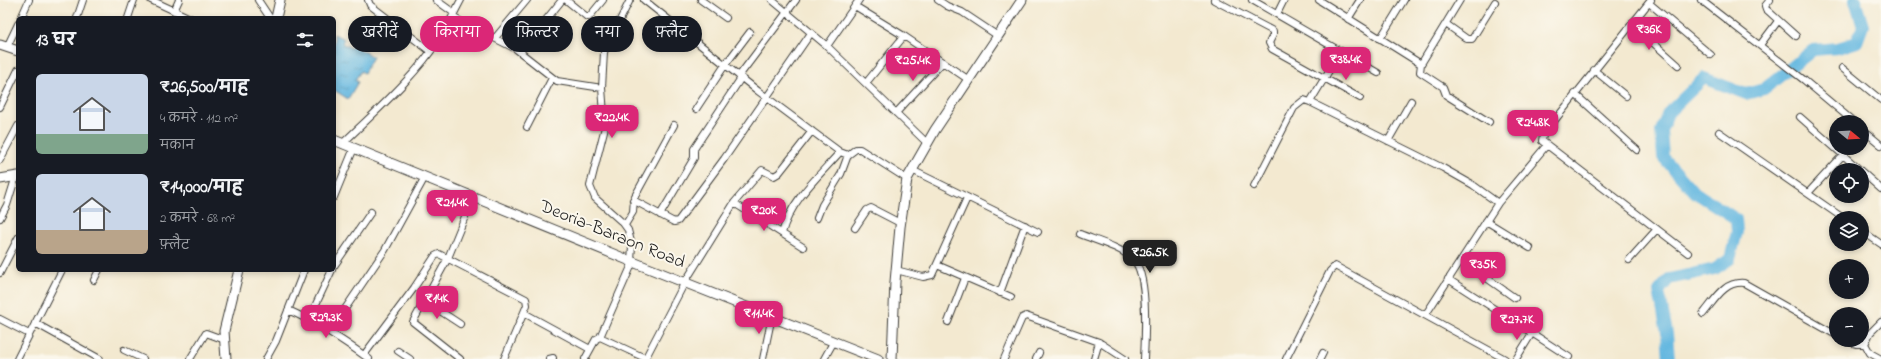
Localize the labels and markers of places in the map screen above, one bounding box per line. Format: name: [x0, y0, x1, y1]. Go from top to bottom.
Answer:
pin: ₹36K: [1625, 17, 1673, 51]
pin: ₹38.4K: [1313, 47, 1379, 81]
pin: ₹25.4K: [880, 48, 946, 82]
pin: ₹22.4K: [579, 105, 645, 139]
pin: ₹24.8K: [1500, 110, 1566, 144]
pin: ₹21.4K: [419, 190, 485, 224]
pin: ₹20K: [740, 198, 788, 232]
pin: ₹26.5K: [1117, 240, 1183, 274]
pin: ₹35K: [1459, 252, 1507, 286]
pin: ₹14K: [413, 286, 461, 320]
pin: ₹11.4K: [726, 301, 792, 335]
pin: ₹29.3K: [293, 305, 359, 339]
pin: ₹27.7K: [1484, 307, 1550, 341]

